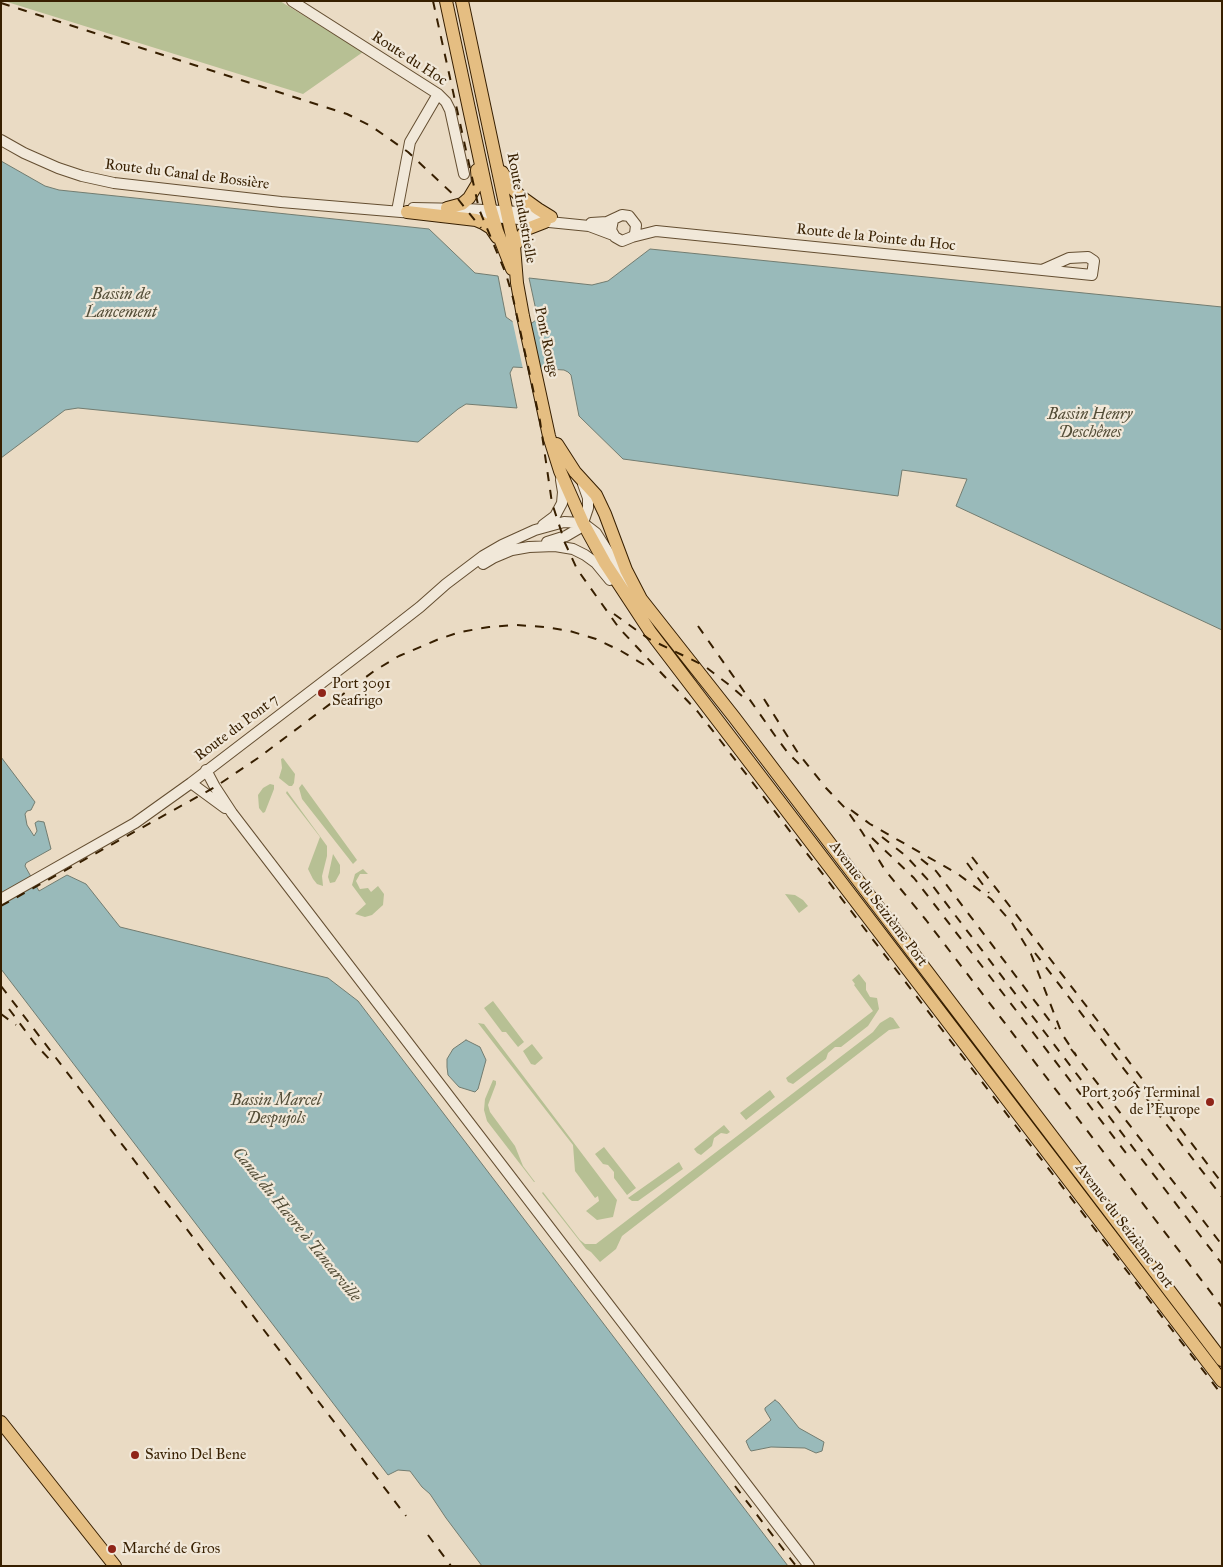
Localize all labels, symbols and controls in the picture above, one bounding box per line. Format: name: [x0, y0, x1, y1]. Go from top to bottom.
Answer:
street label: Route du Hoc: [368, 28, 450, 90]
street label: Route Industrielle: [502, 151, 540, 265]
street label: Route du Canal de Bossière: [104, 156, 270, 194]
street label: Route de la Pointe du Hoc: [796, 221, 956, 255]
water label: Bassin de Lancement: [85, 285, 157, 323]
street label: Pont Rouge: [530, 305, 562, 379]
water label: Bassin Henry Deschênes: [1048, 405, 1132, 443]
place label: Port 3091 Seafrigo: [332, 675, 391, 710]
marker: Port 3091 Seafrigo: [316, 687, 328, 699]
street label: Route du Pont 7: [192, 691, 282, 765]
street label: Avenue du Seizième Port: [825, 838, 931, 970]
place label: Port 3065 Terminal de l'Europe: [1081, 1084, 1200, 1119]
water label: Bassin Marcel Despujols: [231, 1091, 321, 1129]
marker: Port 3065 Terminal de l'Europe: [1204, 1096, 1216, 1108]
water label: Canal du Havre à Tancarville: [228, 1144, 364, 1306]
street label: Avenue du Seizième Port: [1071, 1160, 1177, 1292]
place label: Savino Del Bene: [145, 1446, 246, 1464]
marker: Savino Del Bene: [129, 1449, 141, 1461]
place label: Marché de Gros: [122, 1540, 220, 1558]
marker: Marché de Gros: [106, 1543, 118, 1555]

